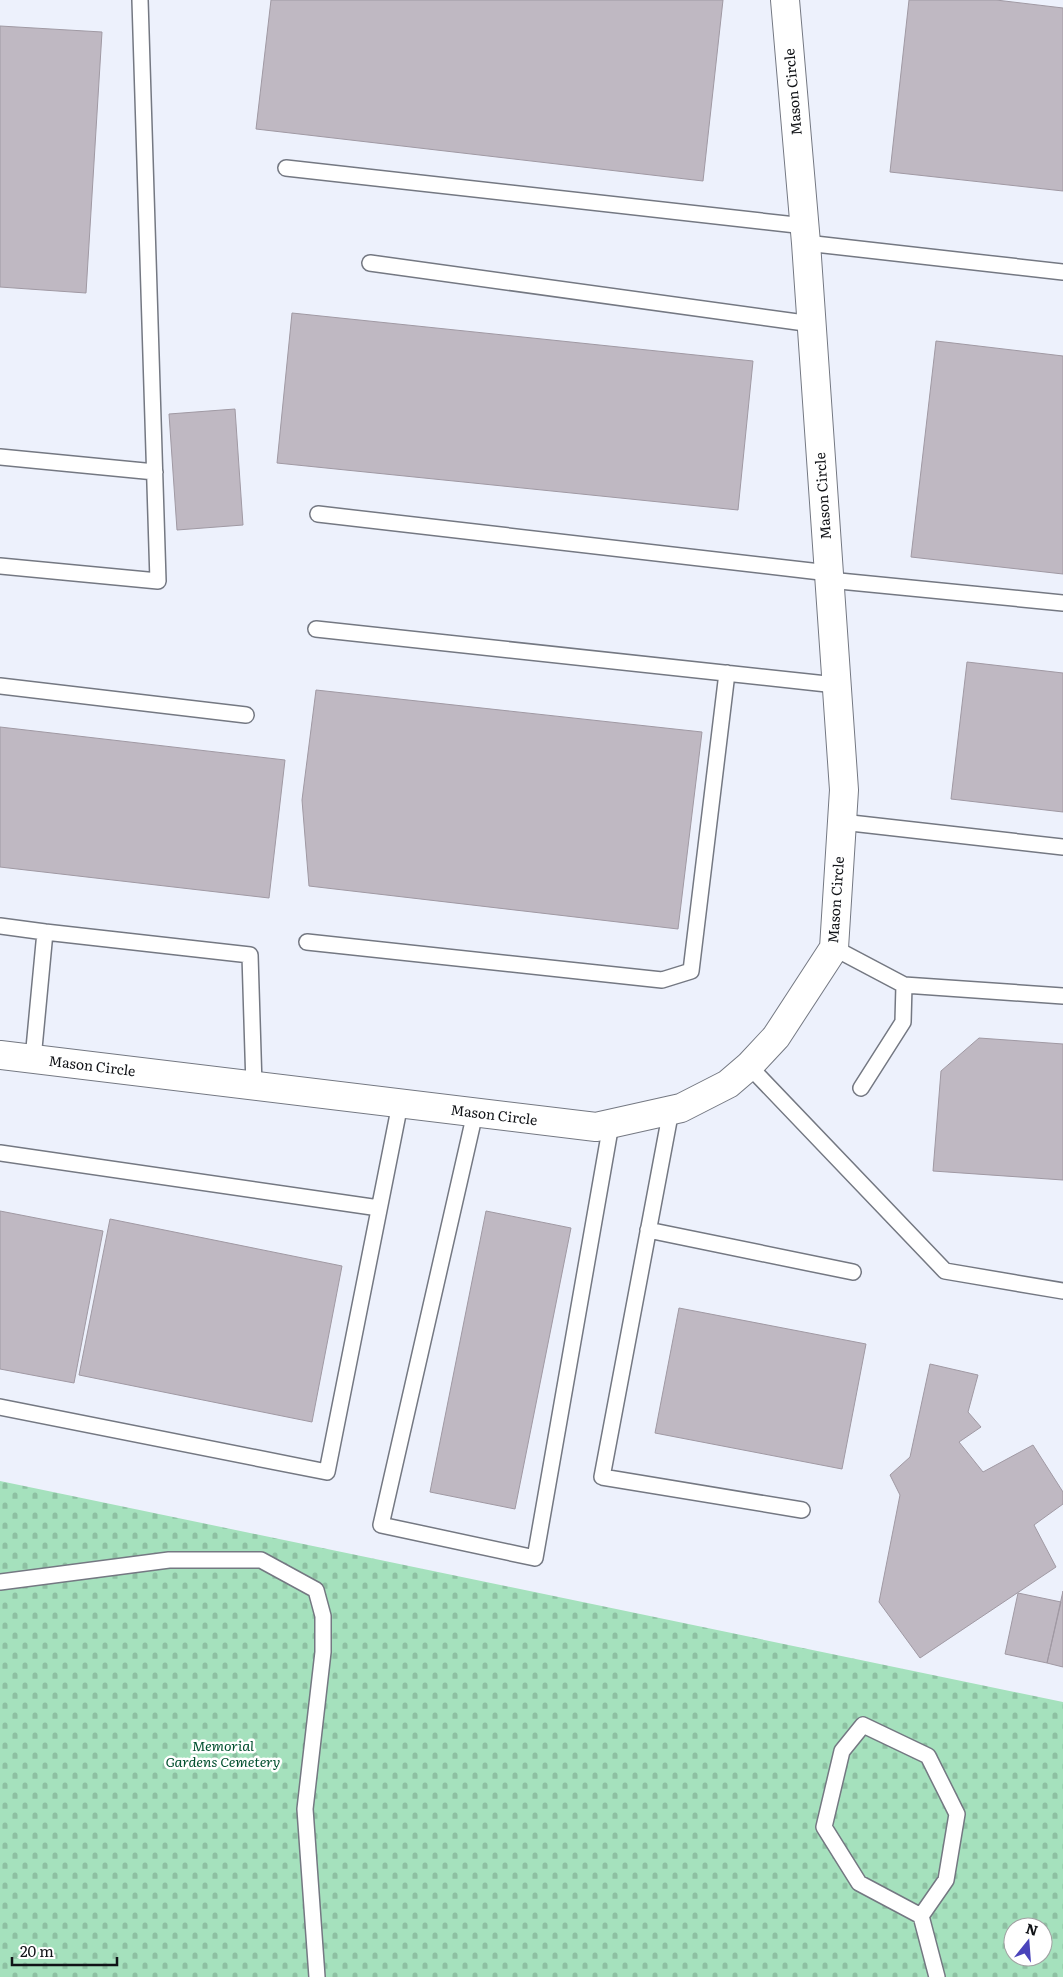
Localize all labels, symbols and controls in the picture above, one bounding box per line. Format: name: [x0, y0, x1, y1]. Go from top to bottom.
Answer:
street label: Mason Circle: [778, 48, 806, 136]
street label: Mason Circle: [809, 452, 835, 540]
street label: Mason Circle: [822, 856, 848, 944]
street label: Mason Circle: [48, 1050, 137, 1080]
street label: Mason Circle: [450, 1099, 539, 1129]
park label: Memorial Gardens Cemetery: [166, 1735, 280, 1771]
north arrow: [1003, 1917, 1053, 1967]
text: N: [1024, 1917, 1041, 1940]
scale bar: [12, 1934, 118, 1966]
text: 20 m: [20, 1939, 54, 1962]

